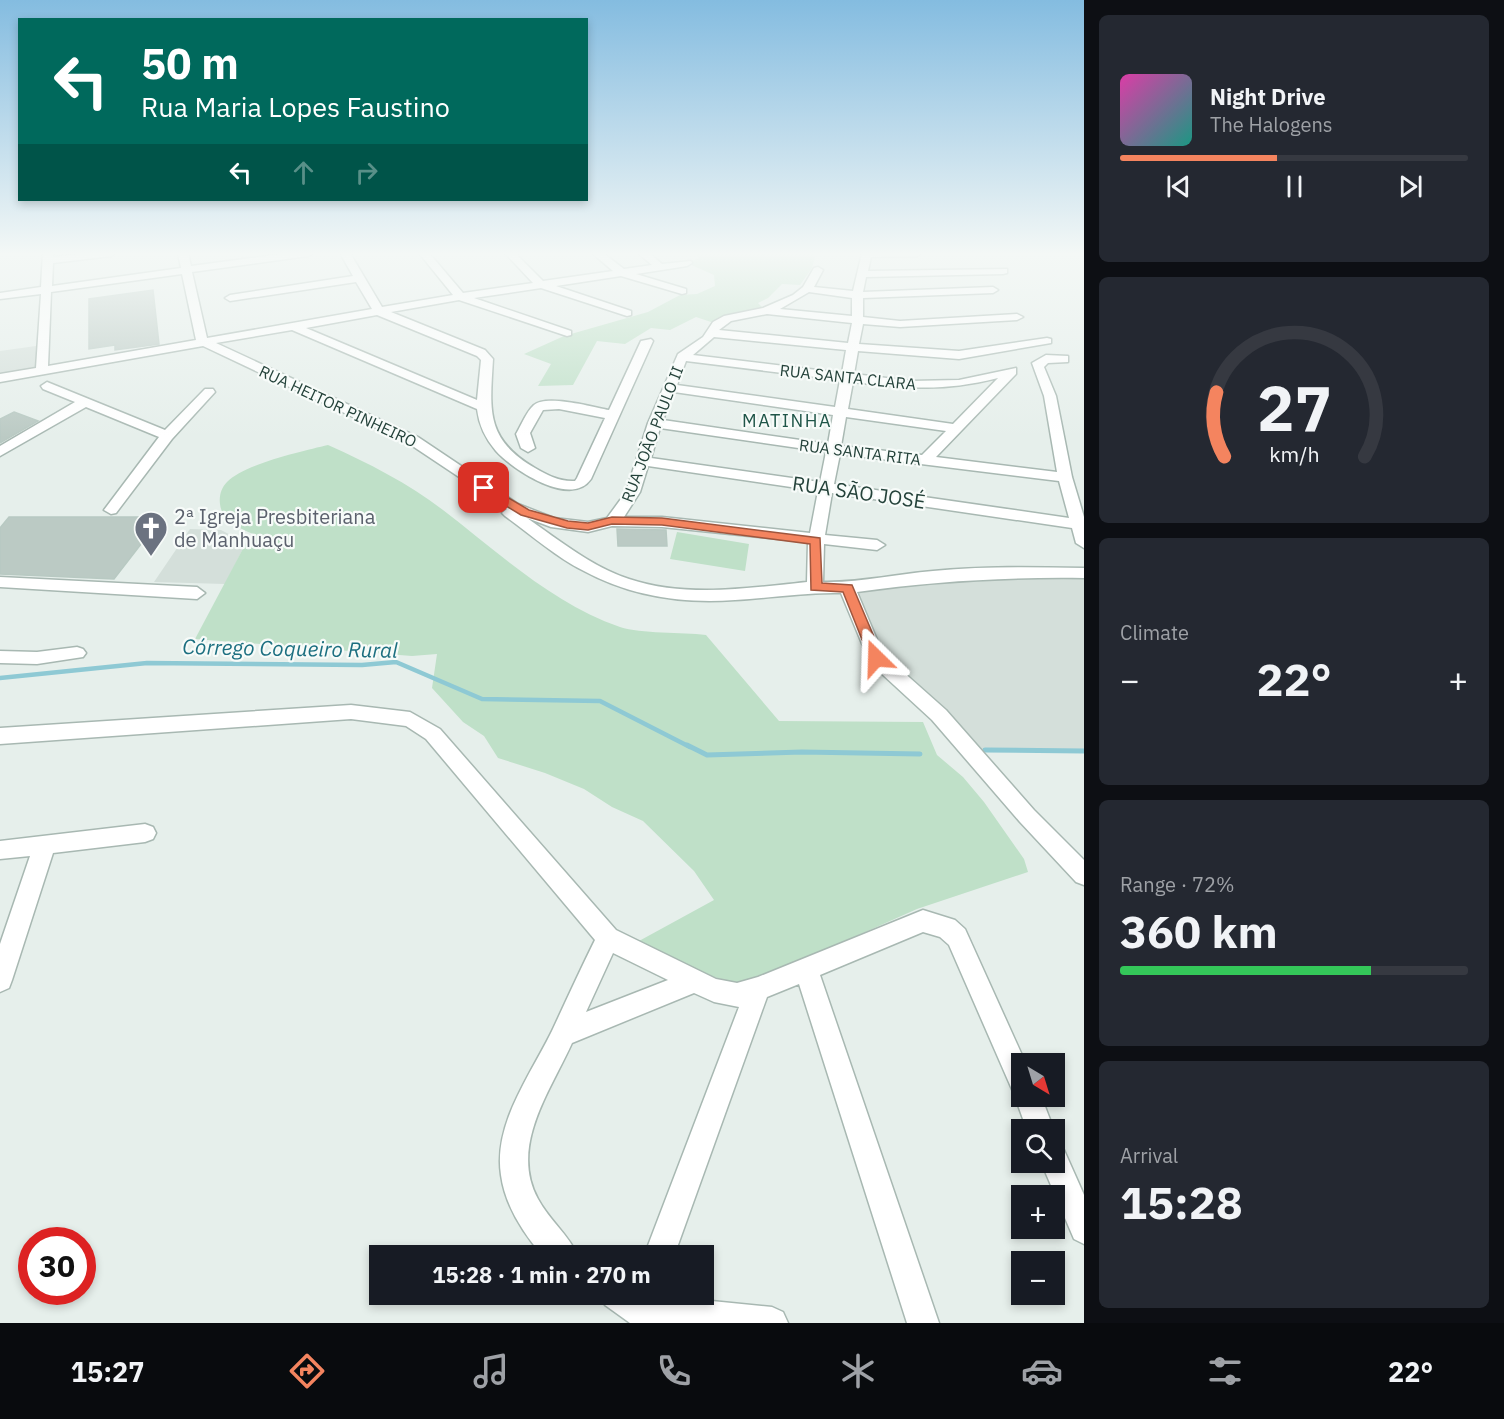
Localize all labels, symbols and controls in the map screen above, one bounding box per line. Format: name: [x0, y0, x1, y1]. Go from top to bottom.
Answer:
text: 50 m: [141, 36, 239, 91]
icon: left: [42, 42, 120, 120]
text: Night Drive: [1210, 82, 1326, 111]
text: Rua Maria Lopes Faustino: [141, 89, 450, 124]
text: The Halogens: [1210, 111, 1332, 138]
icon: left: [224, 156, 257, 189]
icon: ahead: [287, 156, 320, 189]
icon: right: [350, 156, 383, 189]
icon: previous: [1162, 170, 1195, 203]
icon: pause: [1278, 170, 1311, 203]
icon: next: [1394, 170, 1427, 203]
street label: RUA SANTA CLARA: [779, 360, 917, 394]
street label: RUA HEITOR PINHEIRO: [256, 361, 420, 451]
street label: RUA JOÃO PAULO II: [617, 363, 687, 505]
text: 27: [1257, 367, 1331, 448]
district label: MATINHA: [742, 409, 832, 432]
street label: RUA SANTA RITA: [798, 435, 922, 469]
text: km/h: [1269, 440, 1319, 468]
pin: [458, 462, 509, 513]
street label: RUA SÃO JOSÉ: [791, 469, 927, 515]
icon: arrive: [467, 471, 500, 504]
place label: 2ª Igreja Presbiteriana de Manhuaçu: [174, 503, 376, 553]
church icon: 2ª Igreja Presbiteriana de Manhuaçu: [133, 510, 169, 557]
text: Climate: [1120, 619, 1189, 646]
position arrow: [844, 626, 908, 690]
water label: Córrego Coqueiro Rural: [182, 632, 398, 664]
text: 22°: [1256, 650, 1332, 708]
text: −: [1120, 658, 1140, 701]
text: +: [1448, 658, 1468, 701]
text: Range · 72%: [1120, 871, 1235, 898]
text: 360 km: [1120, 902, 1278, 960]
north arrow: [1011, 1053, 1065, 1107]
map controls: [1011, 1053, 1065, 1305]
button: search: [1011, 1119, 1065, 1173]
text: Arrival: [1120, 1142, 1178, 1169]
text: 15:28: [1120, 1173, 1243, 1231]
button: +: [1011, 1185, 1065, 1239]
speed limit sign: 30: [18, 1227, 96, 1305]
button: −: [1011, 1251, 1065, 1305]
text: 15:28 · 1 min · 270 m: [432, 1260, 651, 1289]
icon: directions: [286, 1350, 328, 1392]
icon: music: [470, 1350, 512, 1392]
icon: phone: [653, 1350, 695, 1392]
icon: climate: [837, 1350, 879, 1392]
icon: car: [1021, 1350, 1063, 1392]
icon: filters: [1204, 1350, 1246, 1392]
text: 15:27: [71, 1354, 145, 1389]
text: 22°: [1388, 1354, 1433, 1389]

